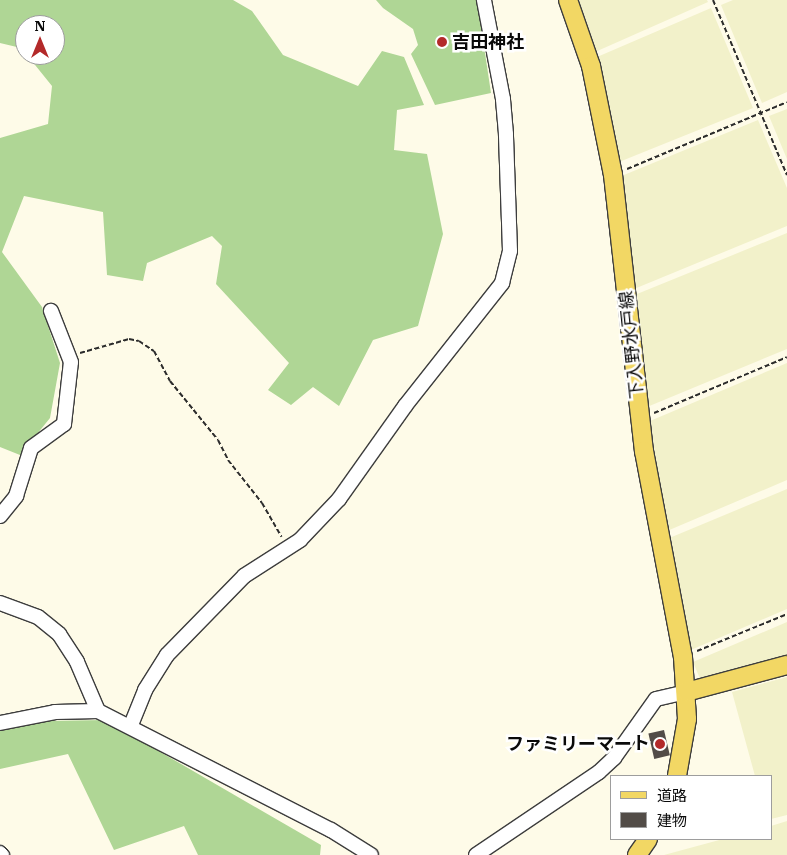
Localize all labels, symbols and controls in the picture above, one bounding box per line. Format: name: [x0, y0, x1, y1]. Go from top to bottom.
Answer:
north arrow: [15, 15, 65, 65]
text: N: [34, 17, 46, 35]
place label: 吉田神社: [452, 31, 524, 53]
marker: 吉田神社: [436, 36, 448, 48]
street label: 下入野水戸線: [616, 290, 648, 400]
place label: ファミリーマート: [506, 733, 650, 755]
marker: ファミリーマート: [654, 738, 666, 750]
legend: [610, 775, 772, 840]
text: 道路: [657, 786, 687, 805]
text: 建物: [657, 811, 687, 830]

